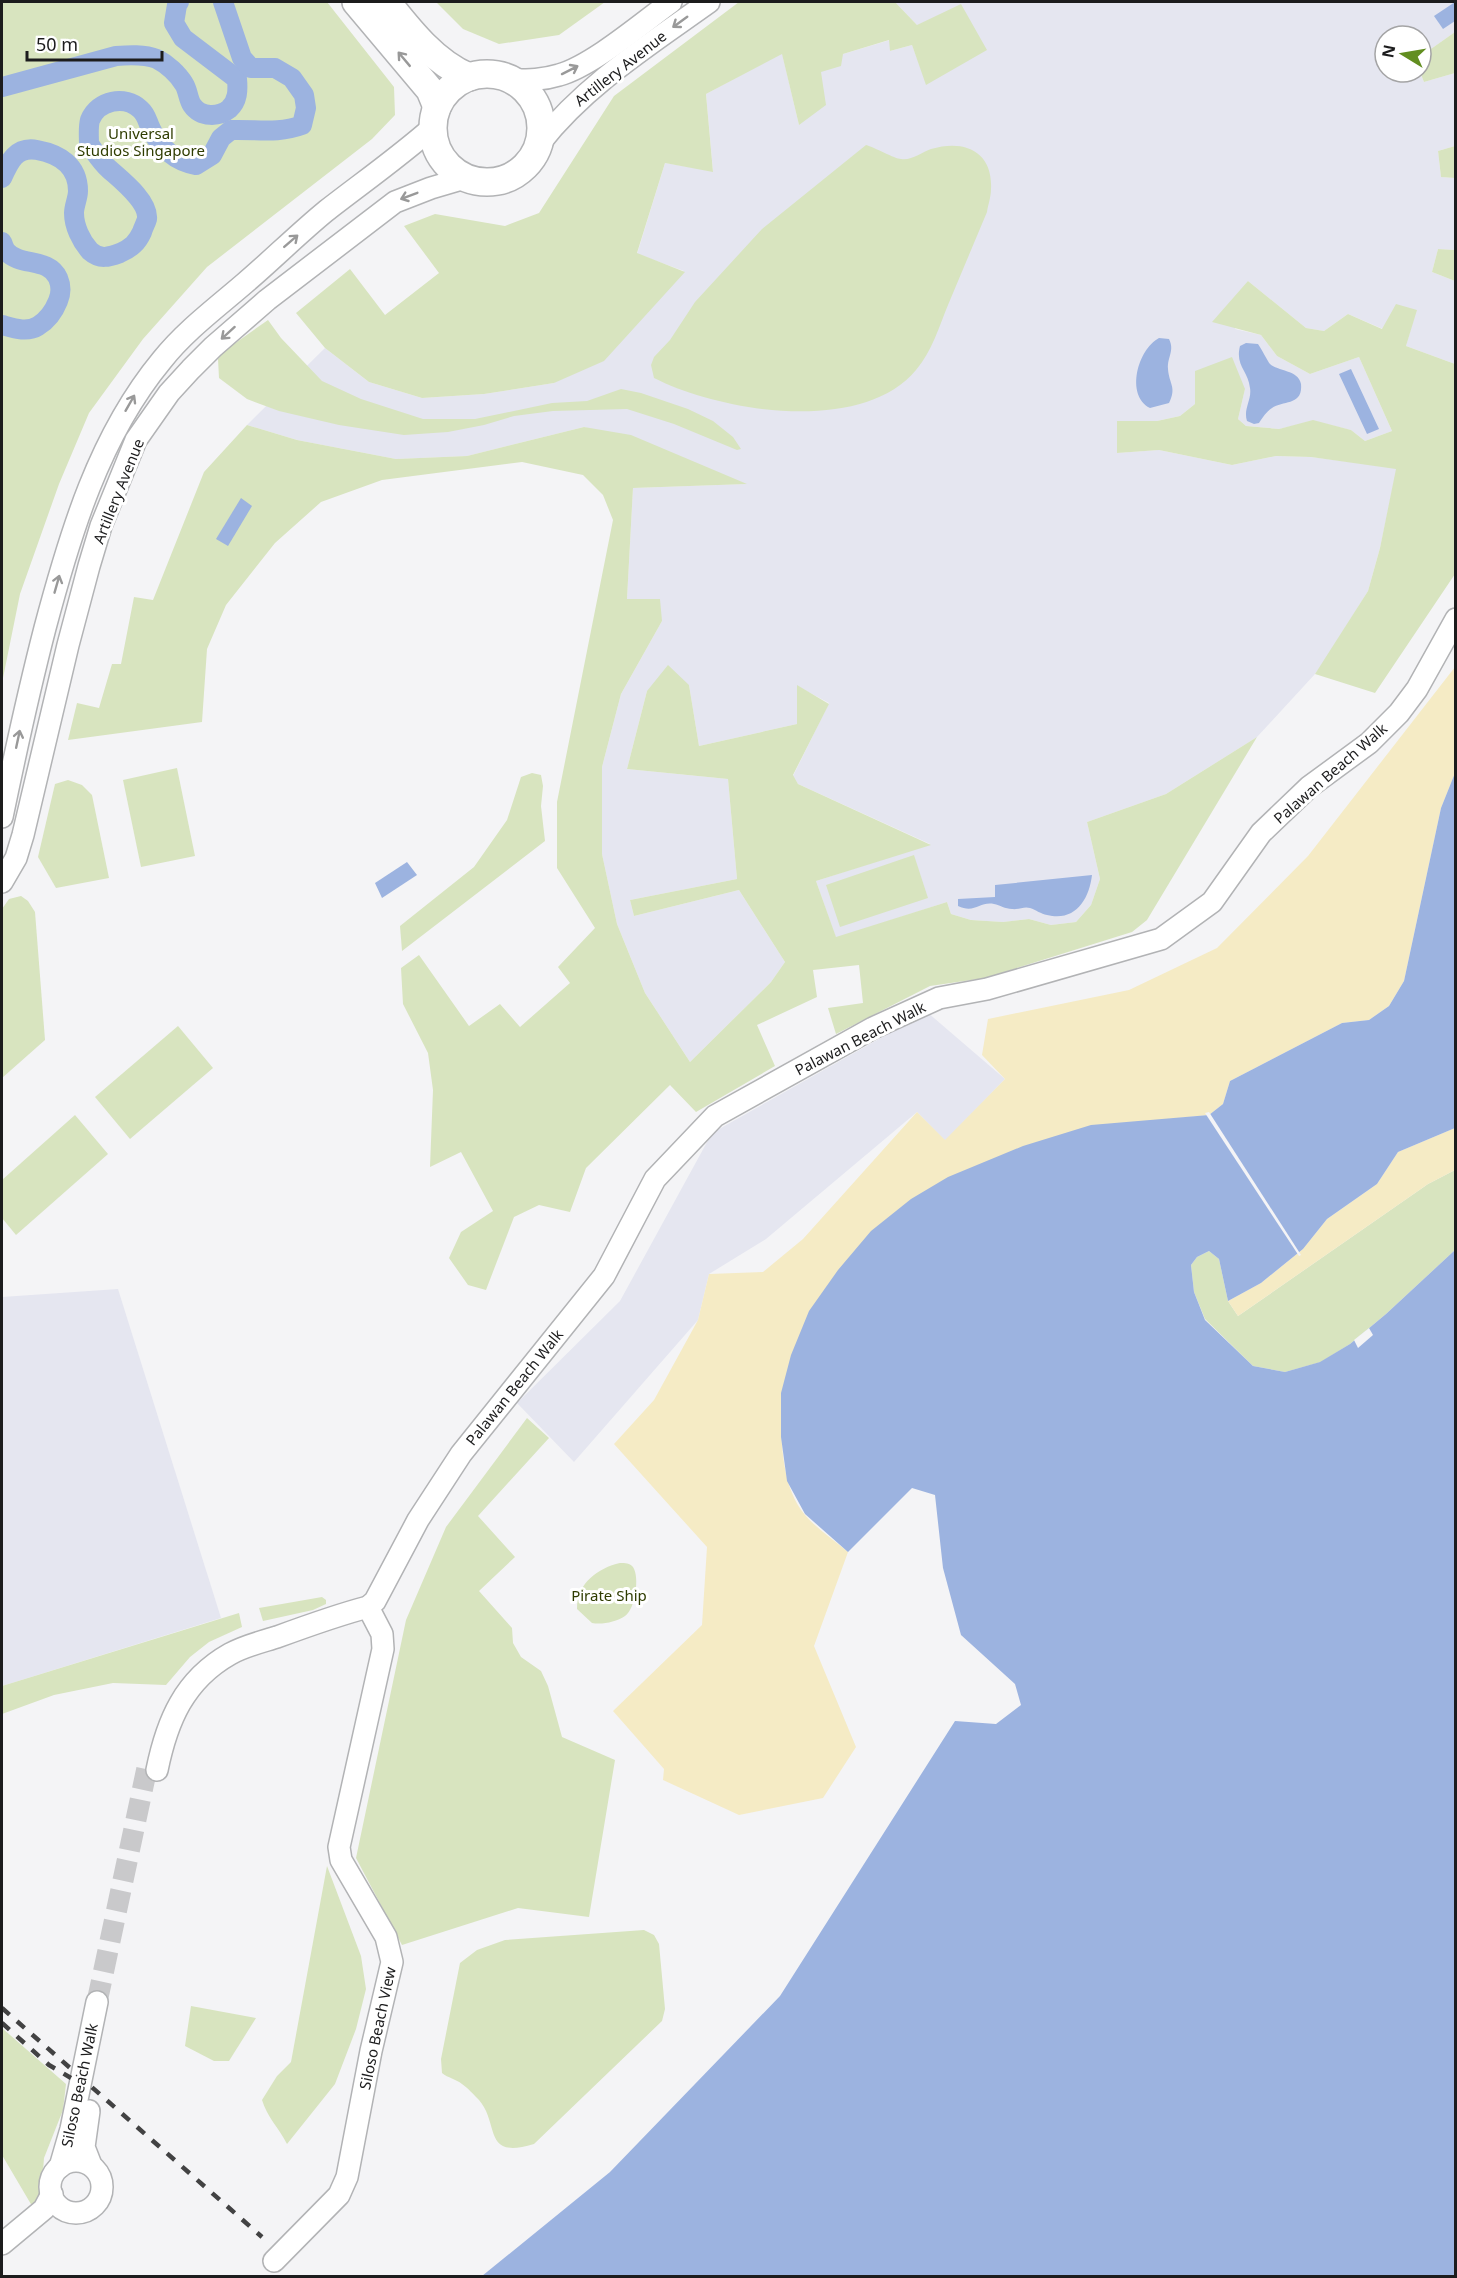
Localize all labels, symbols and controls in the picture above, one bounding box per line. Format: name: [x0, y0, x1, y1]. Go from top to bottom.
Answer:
one-way arrow: [673, 16, 689, 28]
scale bar: [27, 24, 162, 62]
north arrow: [1373, 24, 1433, 84]
street label: Artillery Avenue: [570, 26, 670, 110]
text: 50 m: [36, 32, 78, 56]
text: N: [1376, 43, 1400, 60]
one-way arrow: [397, 52, 411, 67]
one-way arrow: [560, 64, 578, 75]
park label: Universal Studios Singapore: [77, 123, 205, 160]
one-way arrow: [400, 191, 419, 202]
one-way arrow: [283, 234, 298, 248]
one-way arrow: [221, 326, 236, 340]
one-way arrow: [124, 395, 136, 412]
street label: Artillery Avenue: [88, 435, 148, 547]
one-way arrow: [52, 575, 63, 594]
street label: Palawan Beach Walk: [1269, 718, 1391, 828]
one-way arrow: [13, 730, 24, 750]
street label: Palawan Beach Walk: [791, 996, 929, 1080]
street label: Palawan Beach Walk: [461, 1325, 567, 1449]
park label: Pirate Ship: [571, 1585, 647, 1605]
street label: Siloso Beach View: [354, 1965, 400, 2091]
street label: Siloso Beach Walk: [56, 2021, 102, 2149]

